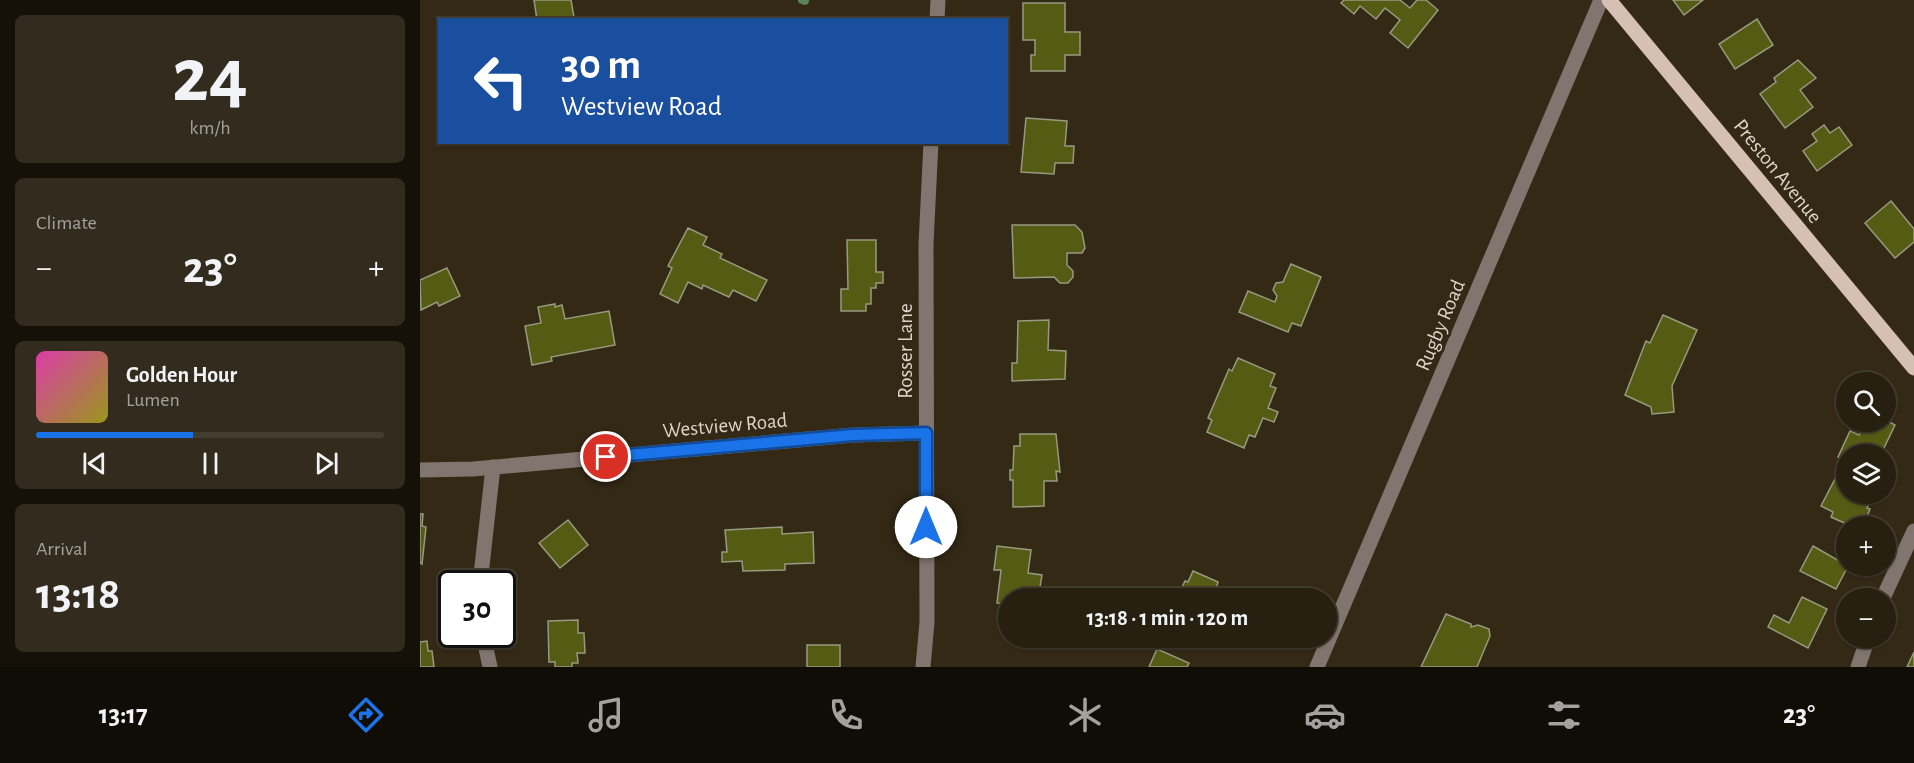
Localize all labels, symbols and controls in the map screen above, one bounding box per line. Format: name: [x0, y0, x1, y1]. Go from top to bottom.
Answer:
text: 24: [172, 38, 248, 116]
icon: left: [462, 42, 540, 120]
text: 30 m: [561, 44, 641, 86]
text: Westview Road: [561, 93, 722, 120]
street label: Preston Avenue: [1730, 115, 1826, 227]
text: km/h: [189, 118, 231, 138]
text: Climate: [36, 213, 97, 233]
text: 23°: [183, 246, 237, 291]
text: −: [36, 252, 52, 285]
text: +: [368, 252, 384, 285]
street label: Rugby Road: [1412, 276, 1469, 374]
street label: Rosser Lane: [895, 303, 916, 399]
text: Golden Hour: [126, 364, 237, 386]
map controls: [1836, 372, 1896, 648]
button: search: [1836, 372, 1896, 432]
text: Lumen: [126, 390, 180, 410]
street label: Westview Road: [662, 410, 788, 441]
pin: [580, 431, 631, 482]
icon: arrive: [589, 440, 622, 473]
button: layers: [1836, 444, 1896, 504]
icon: previous: [78, 447, 111, 480]
icon: pause: [194, 447, 227, 480]
icon: next: [310, 447, 343, 480]
position arrow: [894, 495, 958, 559]
button: +: [1836, 516, 1896, 576]
text: Arrival: [36, 539, 87, 559]
speed limit sign: 30: [438, 570, 516, 648]
text: 13:18: [36, 572, 120, 617]
button: −: [1836, 588, 1896, 648]
text: 13:18 · 1 min · 120 m: [1087, 607, 1248, 629]
icon: directions: [345, 694, 387, 736]
icon: music: [585, 694, 627, 736]
icon: phone: [825, 694, 867, 736]
icon: climate: [1064, 694, 1106, 736]
icon: car: [1304, 694, 1346, 736]
icon: filters: [1543, 694, 1585, 736]
text: 13:17: [99, 701, 148, 728]
text: 23°: [1783, 701, 1815, 728]

